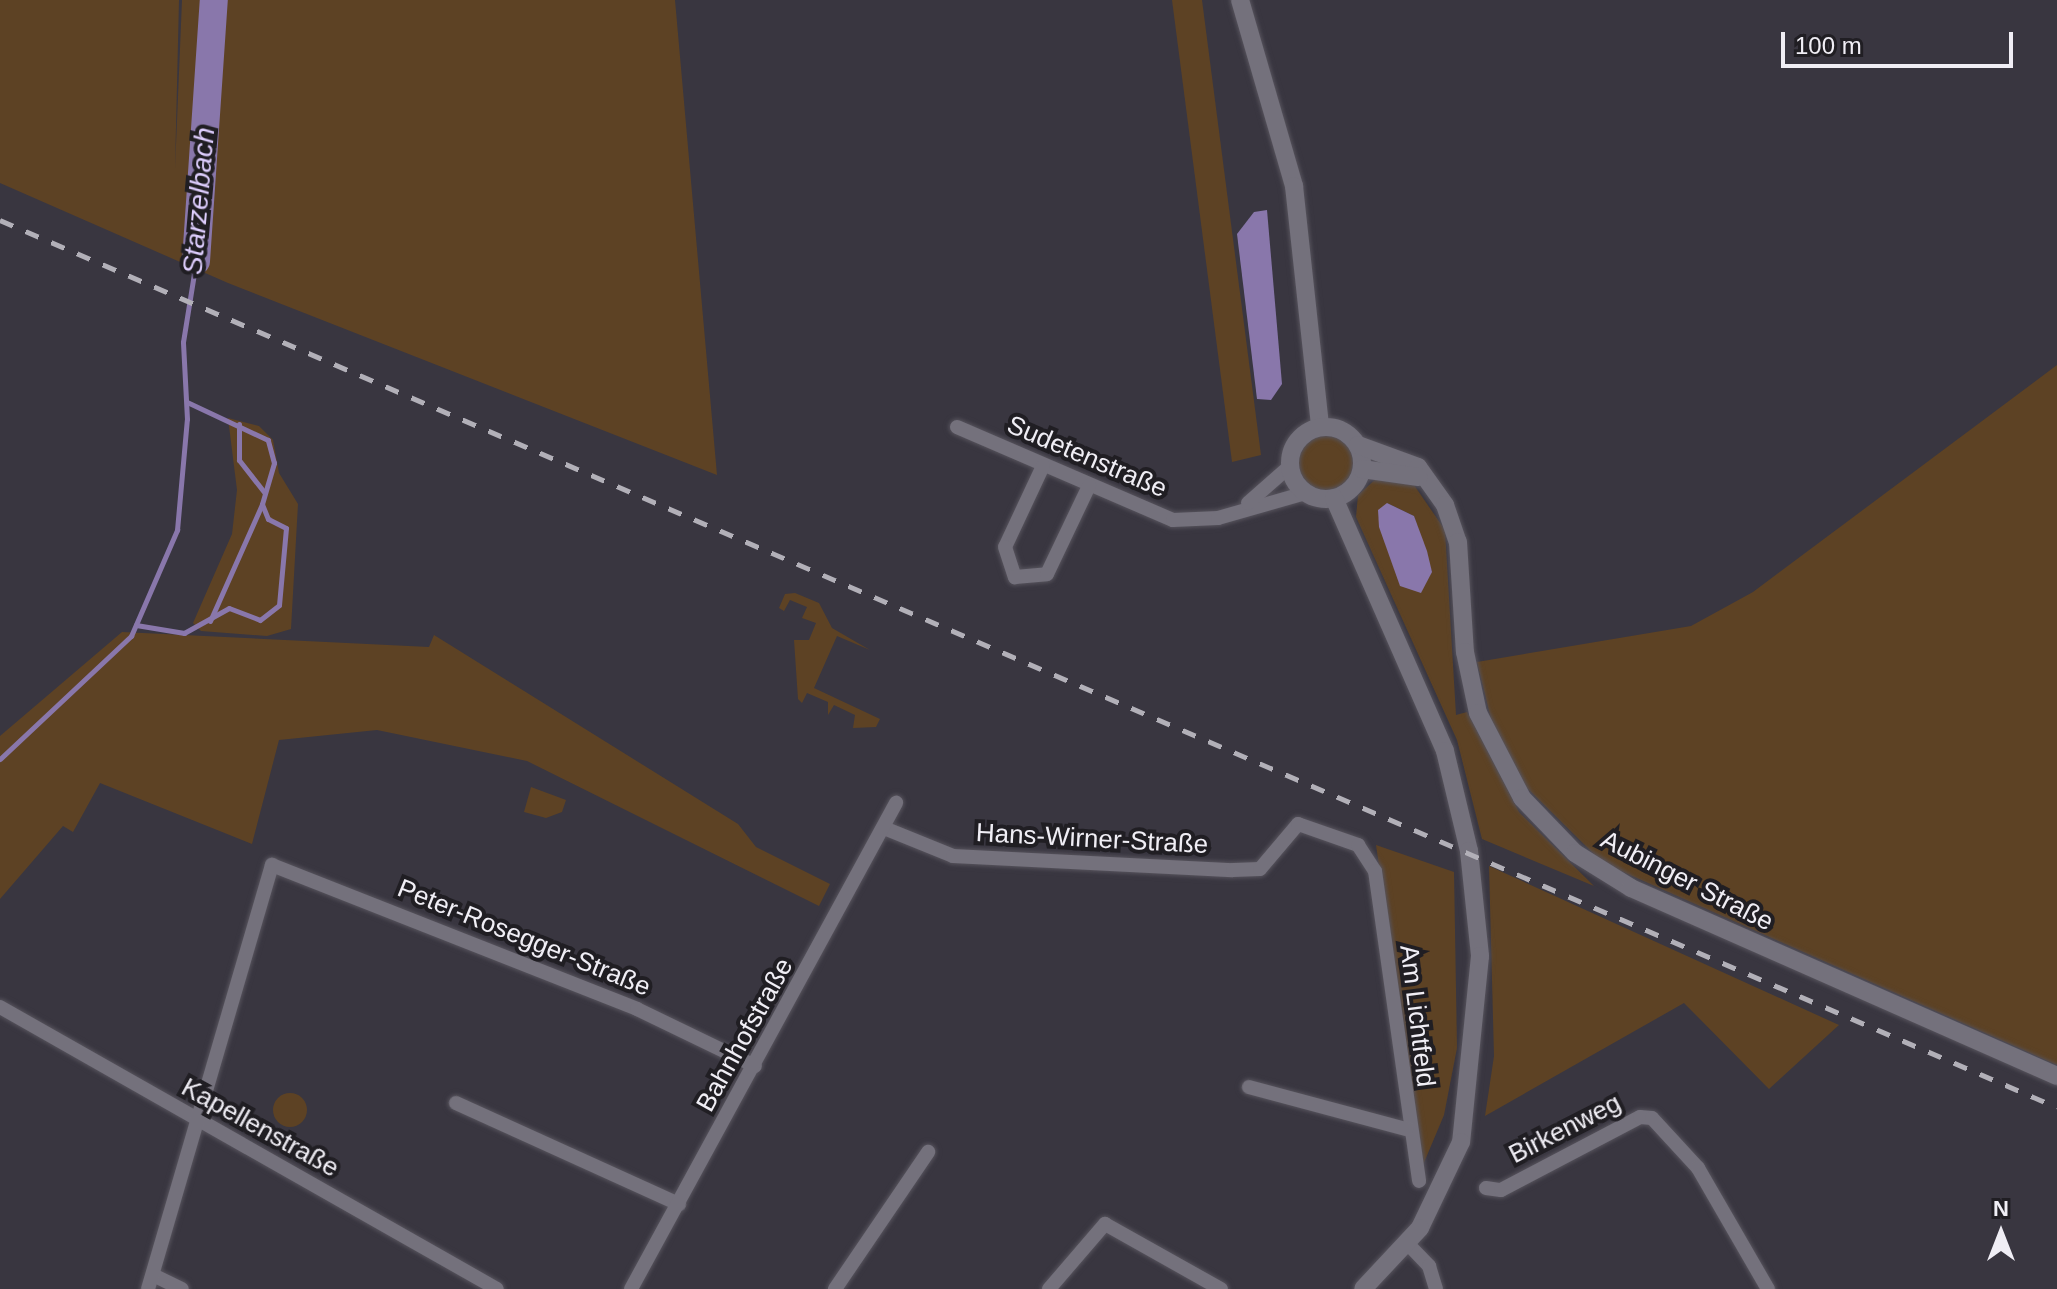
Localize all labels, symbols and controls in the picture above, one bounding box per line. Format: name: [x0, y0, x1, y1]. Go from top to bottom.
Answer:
scale bar: [1785, 16, 2017, 66]
text: 100 m: [1795, 32, 1862, 59]
water label: Starzelbach: [176, 126, 222, 276]
street label: Sudetenstraße: [1002, 409, 1172, 505]
street label: Hans-Wirner-Straße: [975, 817, 1209, 861]
street label: Aubinger Straße: [1596, 824, 1778, 938]
street label: Peter-Rosegger-Straße: [393, 873, 655, 1003]
street label: Am Lichtfeld: [1393, 943, 1441, 1089]
street label: Bahnhofstraße: [690, 953, 800, 1117]
street label: Kapellenstraße: [176, 1072, 344, 1184]
street label: Birkenweg: [1504, 1088, 1626, 1170]
north arrow: [1961, 1193, 2041, 1273]
text: N: [1993, 1196, 2009, 1221]

